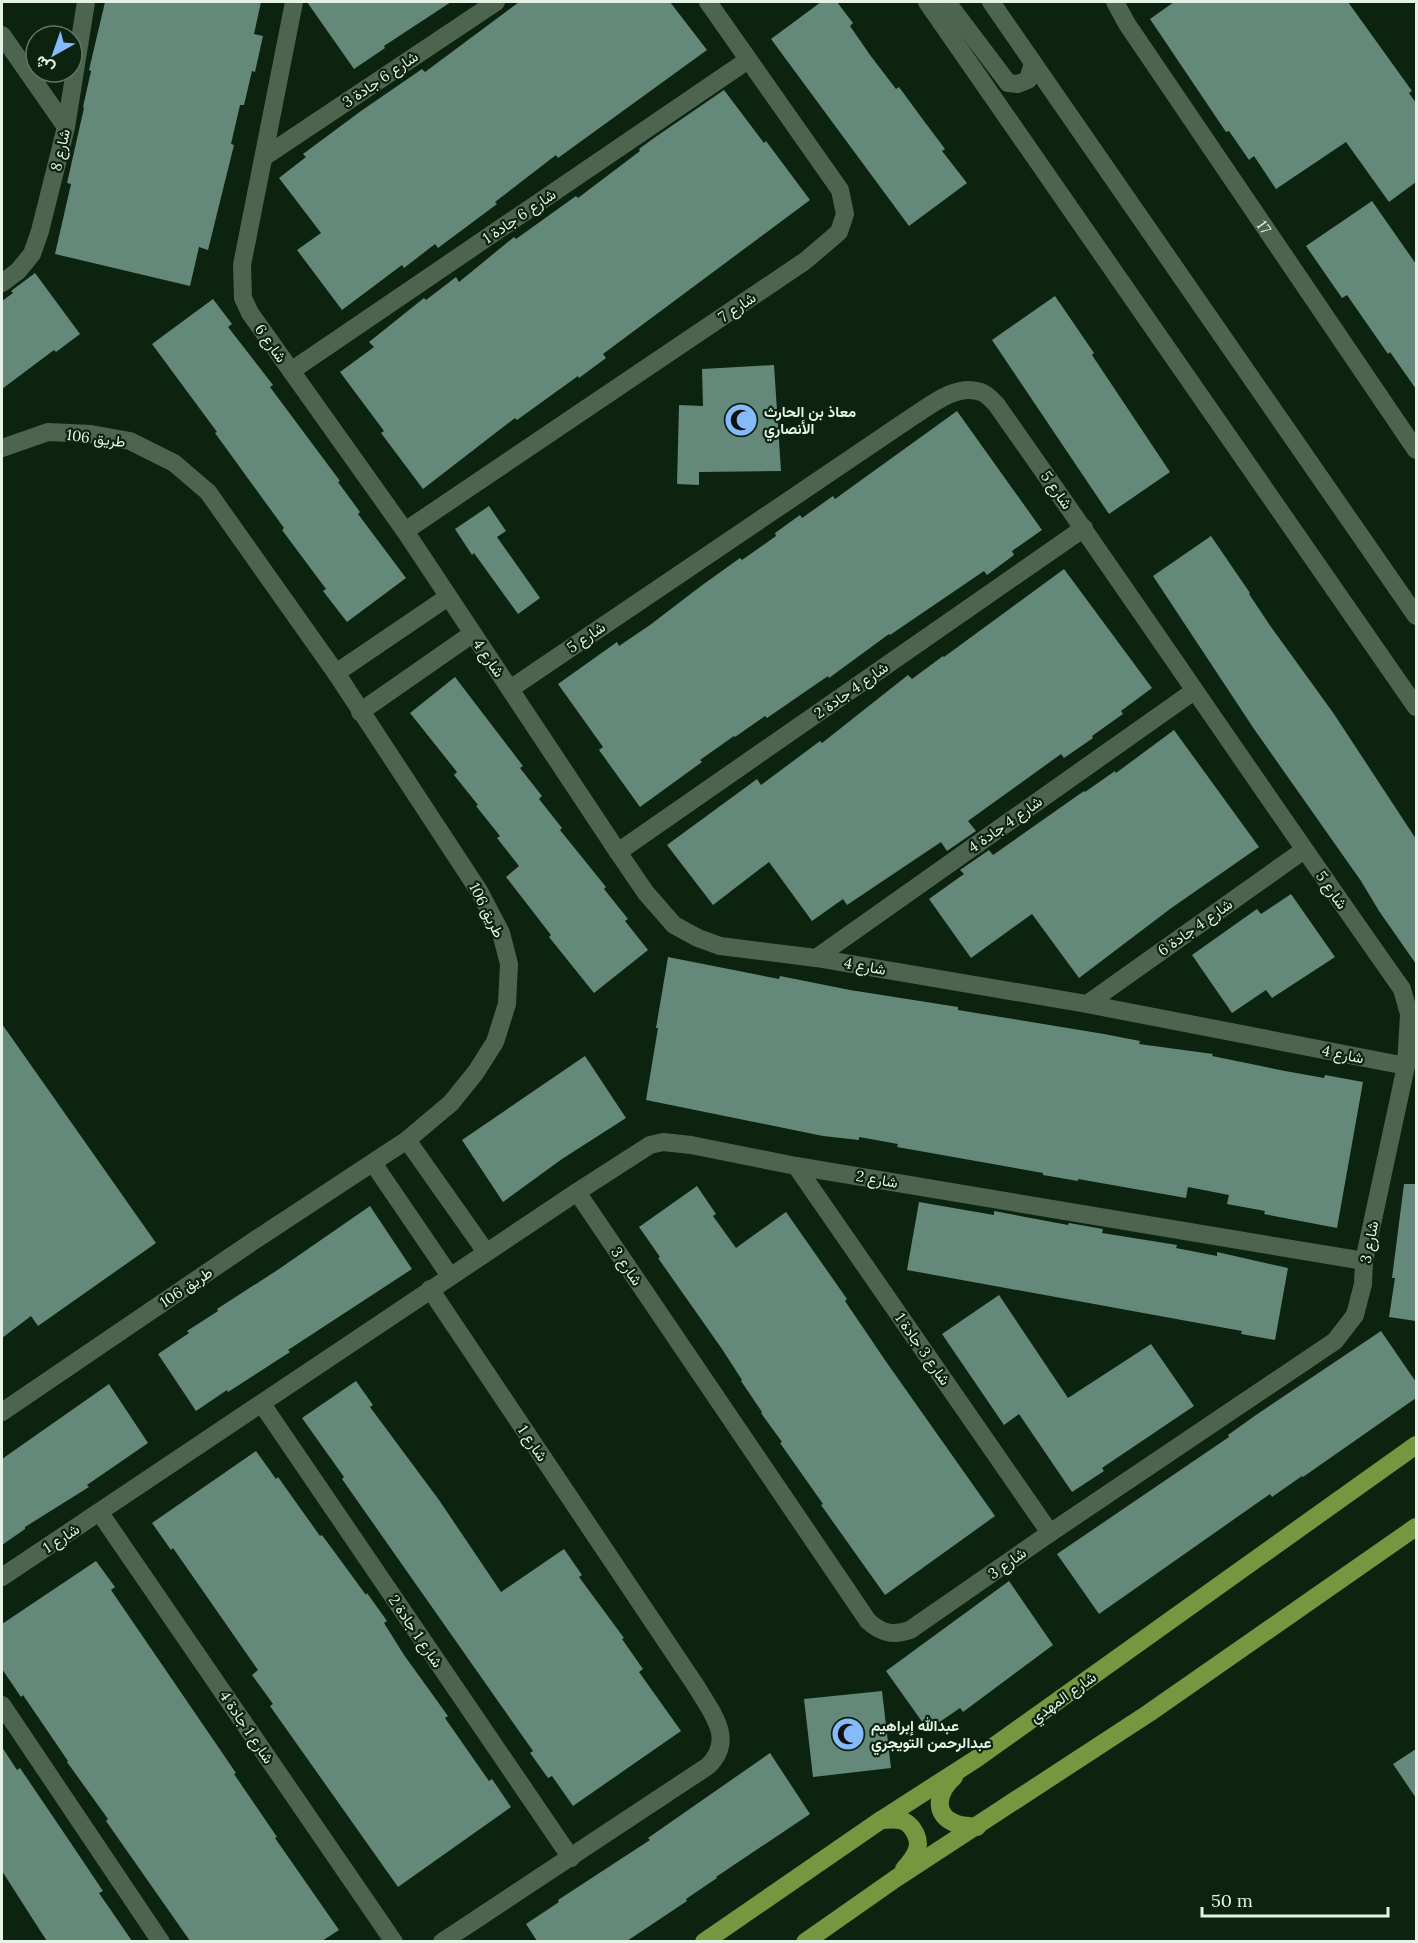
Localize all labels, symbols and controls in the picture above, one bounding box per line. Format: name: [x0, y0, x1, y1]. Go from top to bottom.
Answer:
north arrow: [24, 24, 84, 84]
street label: شارع 6 جادة 3: [339, 47, 423, 113]
text: ش: [31, 52, 58, 79]
street label: شارع 8: [46, 127, 76, 173]
street label: شارع 6 جادة 1: [479, 184, 561, 249]
street label: 17: [1253, 216, 1276, 237]
street label: شارع 7: [715, 288, 761, 328]
street label: شارع 6: [249, 320, 291, 367]
mosque icon: معاذ بن الحارث الأنصاري: [723, 402, 759, 438]
place label: معاذ بن الحارث الأنصاري: [764, 402, 856, 442]
street label: طريق 106: [65, 425, 127, 452]
street label: شارع 5: [1035, 467, 1077, 514]
street label: شارع 5: [563, 617, 610, 658]
street label: شارع 4: [467, 635, 509, 682]
street label: شارع 4 جادة 2: [810, 657, 893, 724]
street label: شارع 4 جادة 4: [964, 791, 1047, 858]
street label: شارع 5: [1310, 867, 1352, 914]
street label: طريق 106: [464, 879, 509, 941]
street label: شارع 4 جادة 6: [1154, 894, 1237, 961]
street label: شارع 4: [842, 953, 888, 981]
street label: شارع 4: [1320, 1041, 1366, 1069]
street label: شارع 2: [854, 1166, 900, 1194]
street label: شارع 3: [1356, 1219, 1384, 1265]
street label: شارع 3: [606, 1243, 647, 1290]
street label: طريق 106: [156, 1262, 217, 1312]
street label: شارع 3 جادة 1: [889, 1309, 955, 1390]
street label: شارع 1: [512, 1421, 552, 1466]
street label: شارع 1: [39, 1519, 84, 1558]
street label: شارع 3: [984, 1543, 1031, 1585]
street label: شارع 1 جادة 2: [383, 1591, 447, 1672]
street label: شارع المهدي: [1026, 1667, 1102, 1730]
street label: شارع 1 جادة 4: [214, 1687, 278, 1768]
mosque icon: عبدالله إبراهيم عبدالرحمن التويجري: [830, 1716, 866, 1752]
place label: عبدالله إبراهيم عبدالرحمن التويجري: [871, 1716, 992, 1756]
scale bar: [1202, 1880, 1388, 1918]
text: 50 m: [1211, 1889, 1253, 1912]

